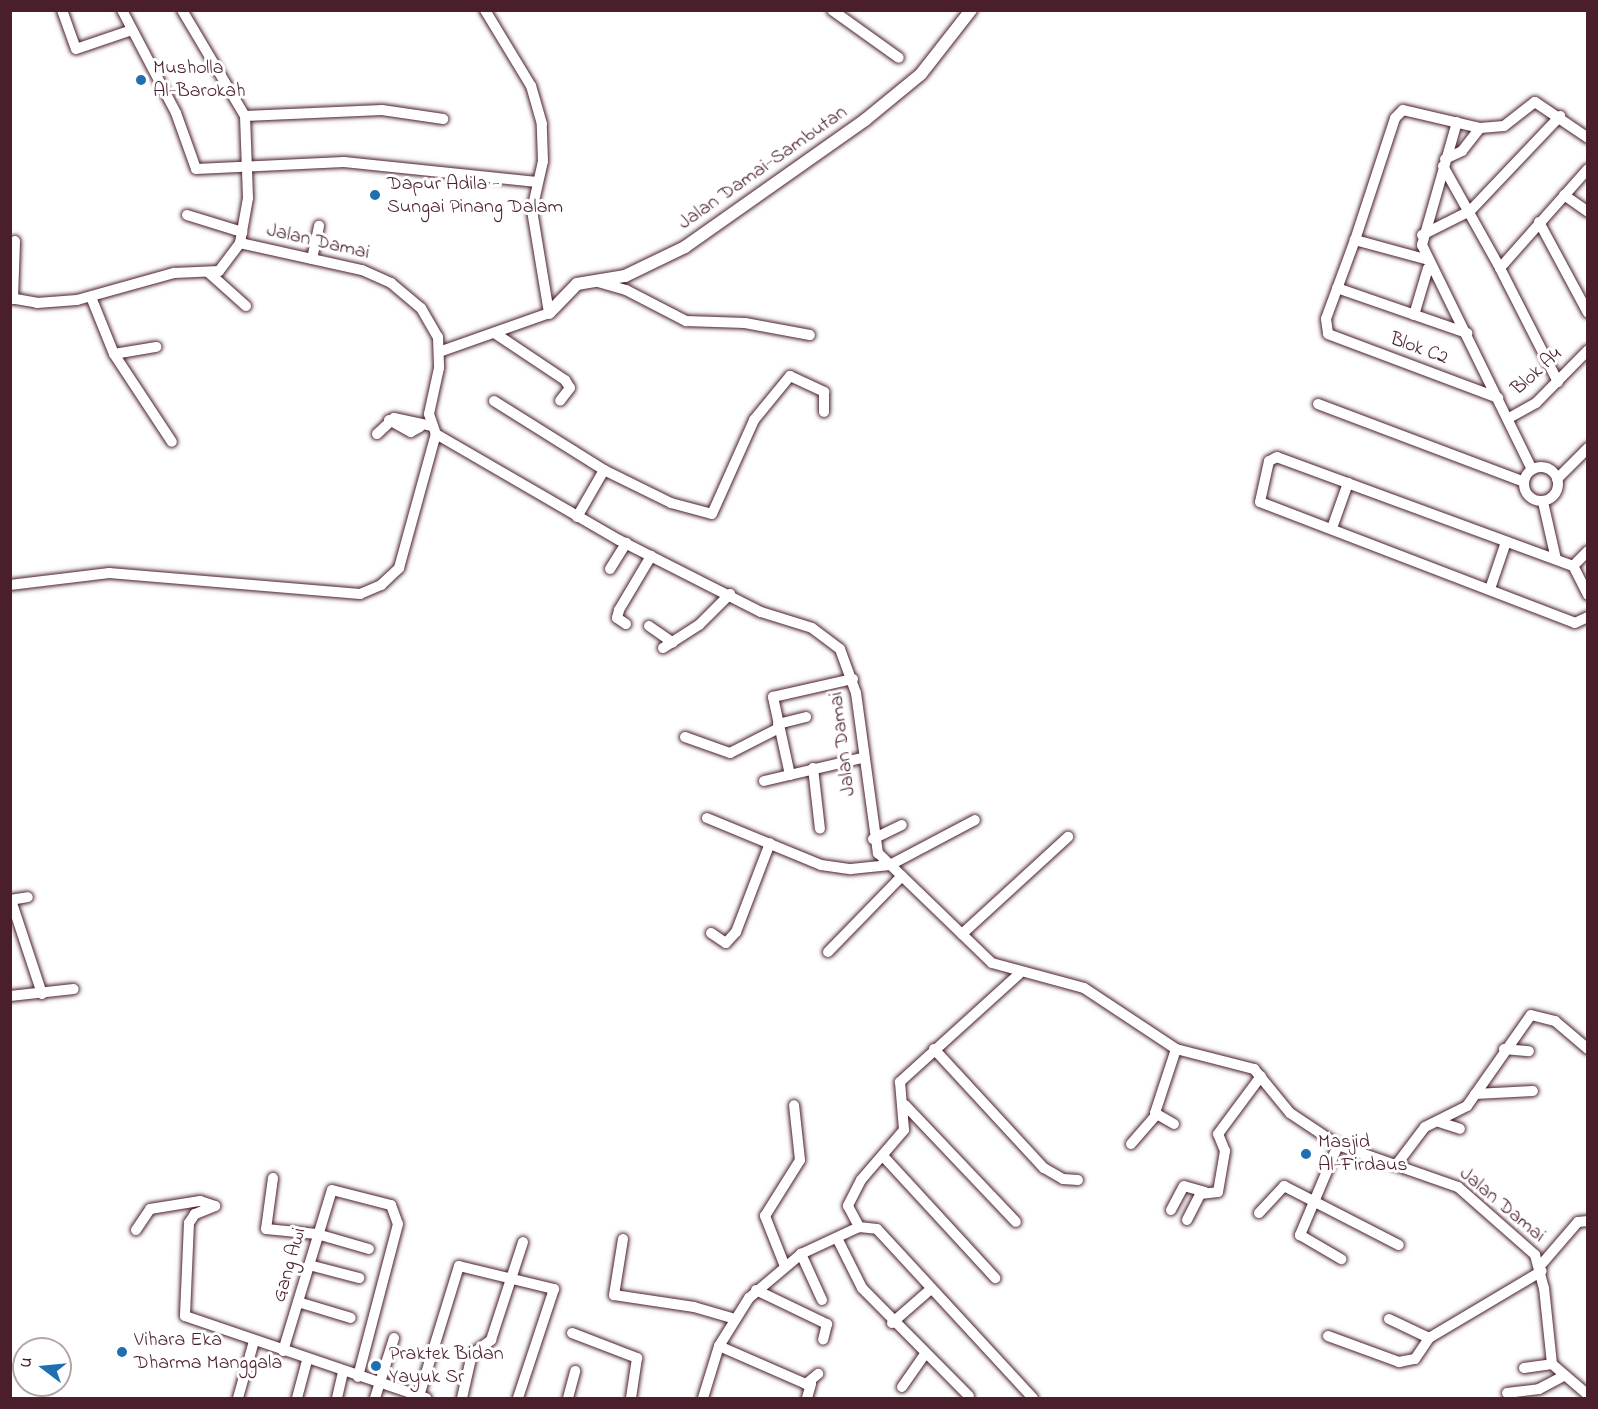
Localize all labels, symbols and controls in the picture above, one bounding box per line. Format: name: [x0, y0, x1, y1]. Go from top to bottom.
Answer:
place label: Musholla Al-Barokah: [153, 56, 245, 103]
marker: Musholla Al-Barokah: [134, 73, 148, 87]
street label: Jalan Damai-Sambutan: [674, 101, 852, 235]
place label: Dapur Adila - Sungai Pinang Dalam: [387, 172, 563, 219]
marker: Dapur Adila - Sungai Pinang Dalam: [368, 188, 382, 202]
street label: Jalan Damai: [264, 218, 372, 266]
street label: Blok C2: [1387, 327, 1451, 371]
street label: Blok A4: [1507, 343, 1567, 401]
street label: Jalan Damai: [825, 690, 861, 798]
place label: Masjid Al-Firdaus: [1318, 1130, 1408, 1177]
marker: Masjid Al-Firdaus: [1299, 1147, 1313, 1161]
street label: Jalan Damai: [1454, 1162, 1550, 1248]
street label: Gang Awi: [268, 1225, 312, 1305]
place label: Vihara Eka Dharma Manggala: [134, 1328, 282, 1375]
north arrow: [12, 1337, 72, 1397]
place label: Praktek Bidan Yayuk Sr: [389, 1342, 504, 1389]
marker: Vihara Eka Dharma Manggala: [115, 1345, 129, 1359]
text: U: [14, 1354, 40, 1371]
marker: Praktek Bidan Yayuk Sr: [367, 1357, 385, 1375]

